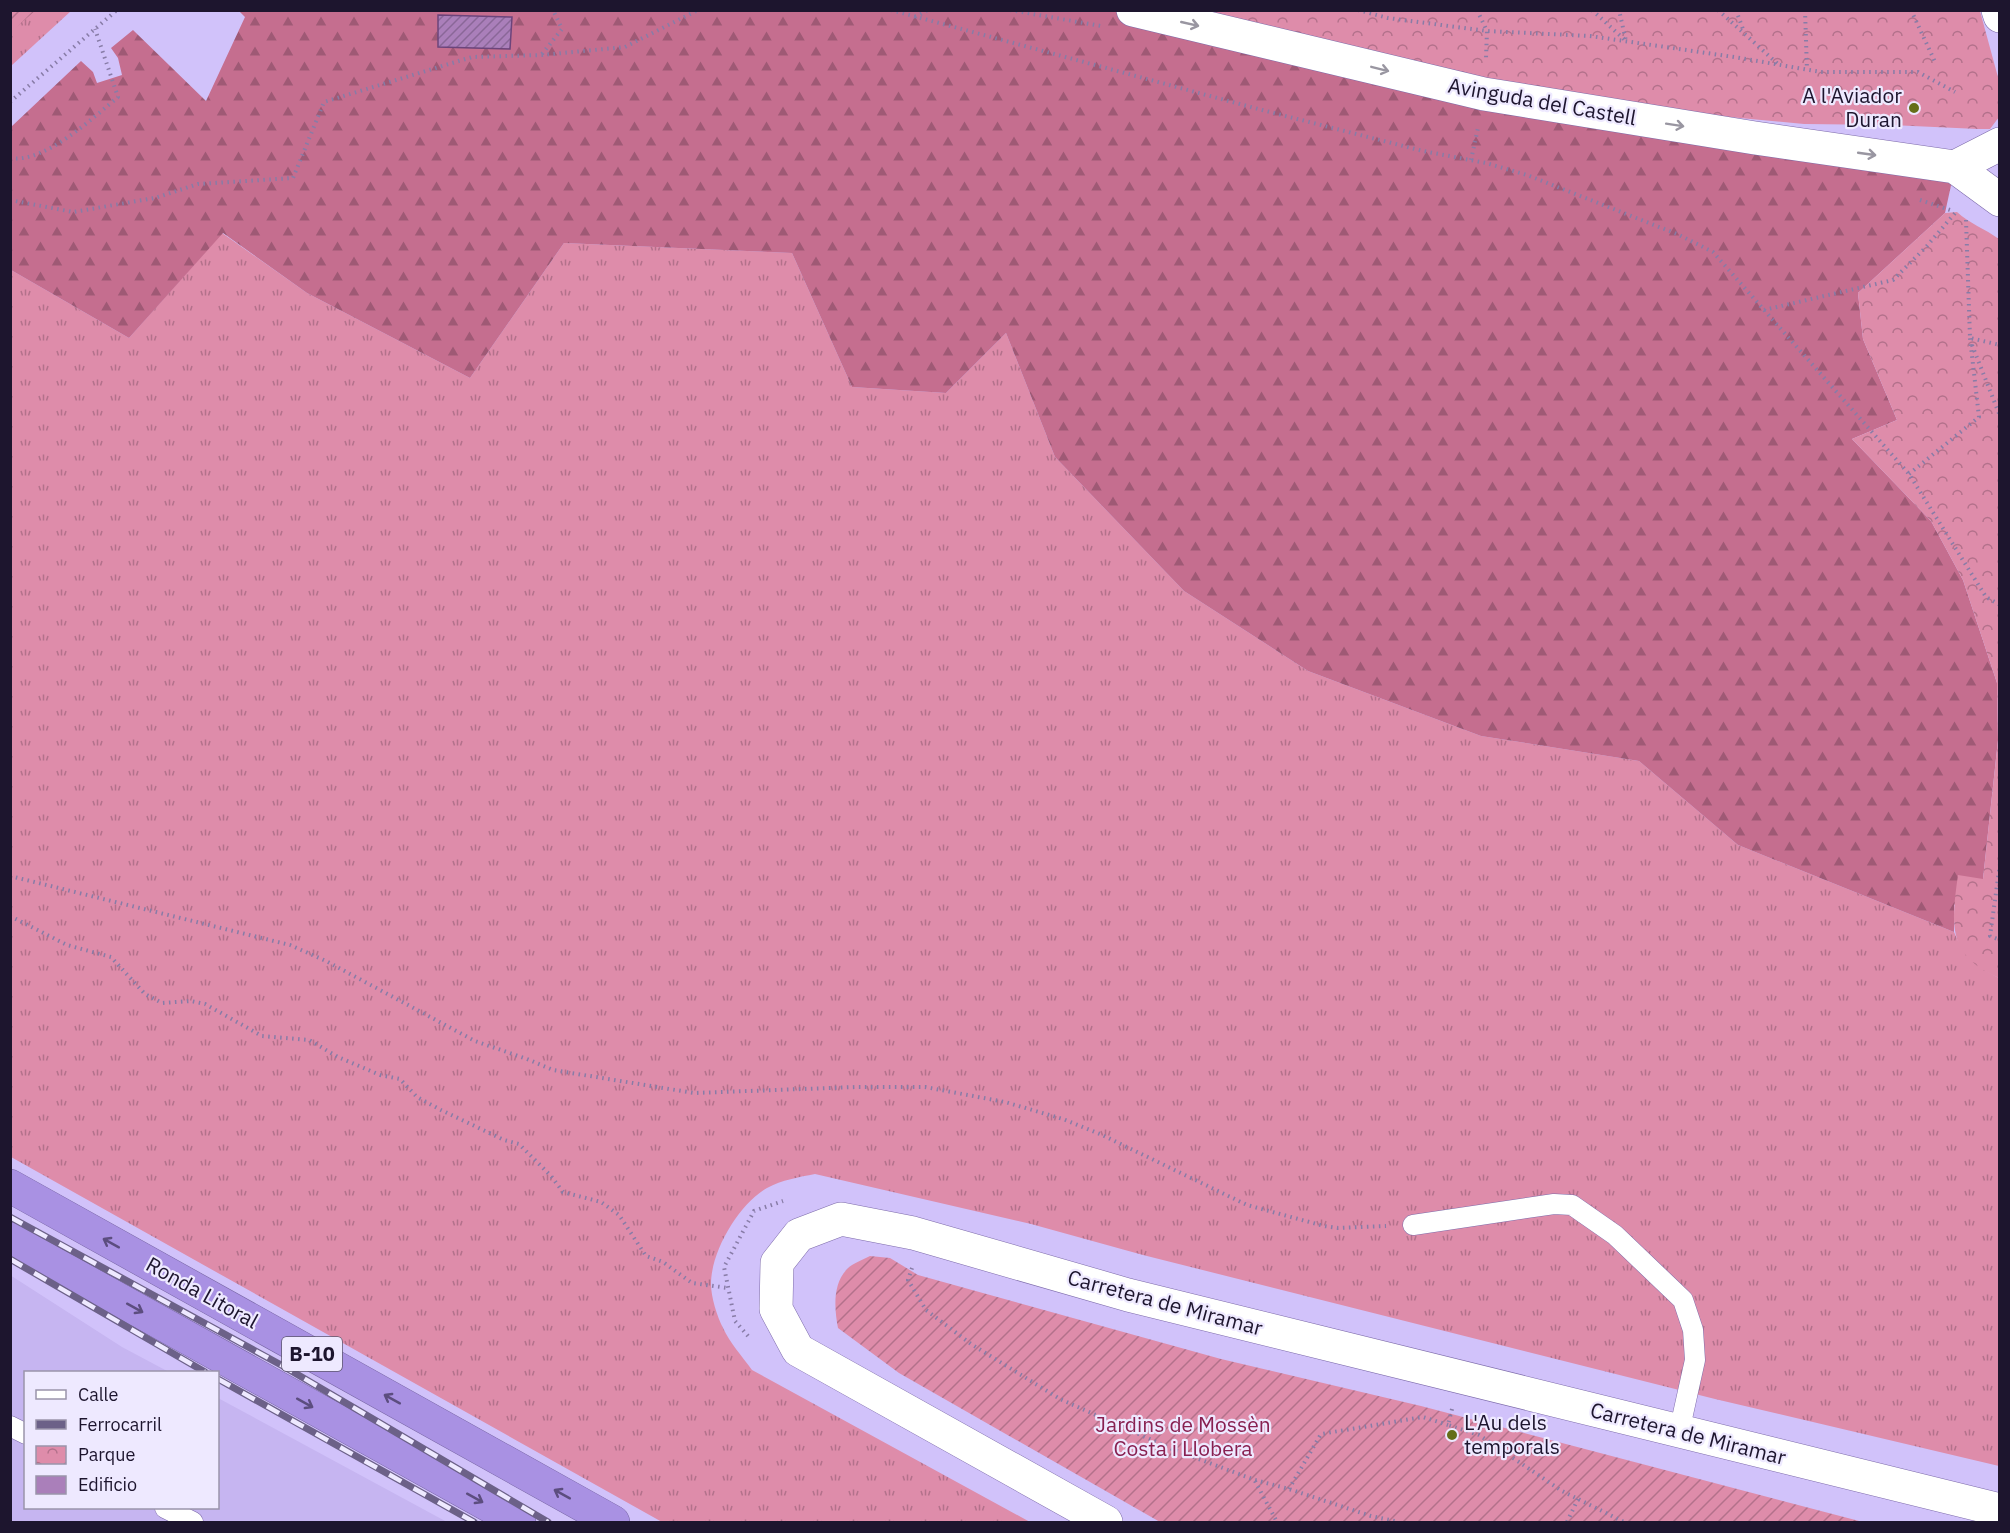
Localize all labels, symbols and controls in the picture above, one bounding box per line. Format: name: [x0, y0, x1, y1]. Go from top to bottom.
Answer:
one-way arrow: [1180, 19, 1200, 30]
one-way arrow: [1370, 63, 1389, 75]
street label: Avinguda del Castell: [1446, 71, 1639, 131]
place label: A l'Aviador Duran: [1802, 81, 1902, 133]
marker: A l'Aviador Duran: [1907, 101, 1921, 115]
one-way arrow: [1664, 120, 1684, 131]
one-way arrow: [1857, 149, 1877, 160]
one-way arrow: [103, 1237, 120, 1249]
street label: Ronda Litoral: [141, 1250, 264, 1335]
street label: Carretera de Miramar: [1065, 1263, 1266, 1342]
one-way arrow: [126, 1302, 143, 1314]
road number: B-10: [282, 1337, 342, 1371]
legend: [24, 1371, 219, 1509]
text: Calle: [78, 1383, 118, 1406]
one-way arrow: [383, 1393, 401, 1404]
street label: Carretera de Miramar: [1587, 1395, 1789, 1471]
one-way arrow: [296, 1397, 313, 1409]
place label: L'Au dels temporals: [1464, 1408, 1560, 1460]
park label: Jardins de Mossèn Costa i Llobera: [1095, 1410, 1271, 1462]
text: Ferrocarril: [78, 1413, 162, 1436]
marker: L'Au dels temporals: [1445, 1428, 1459, 1442]
text: Parque: [78, 1443, 136, 1466]
text: Edificio: [78, 1473, 137, 1496]
one-way arrow: [554, 1488, 571, 1500]
one-way arrow: [466, 1493, 484, 1504]

